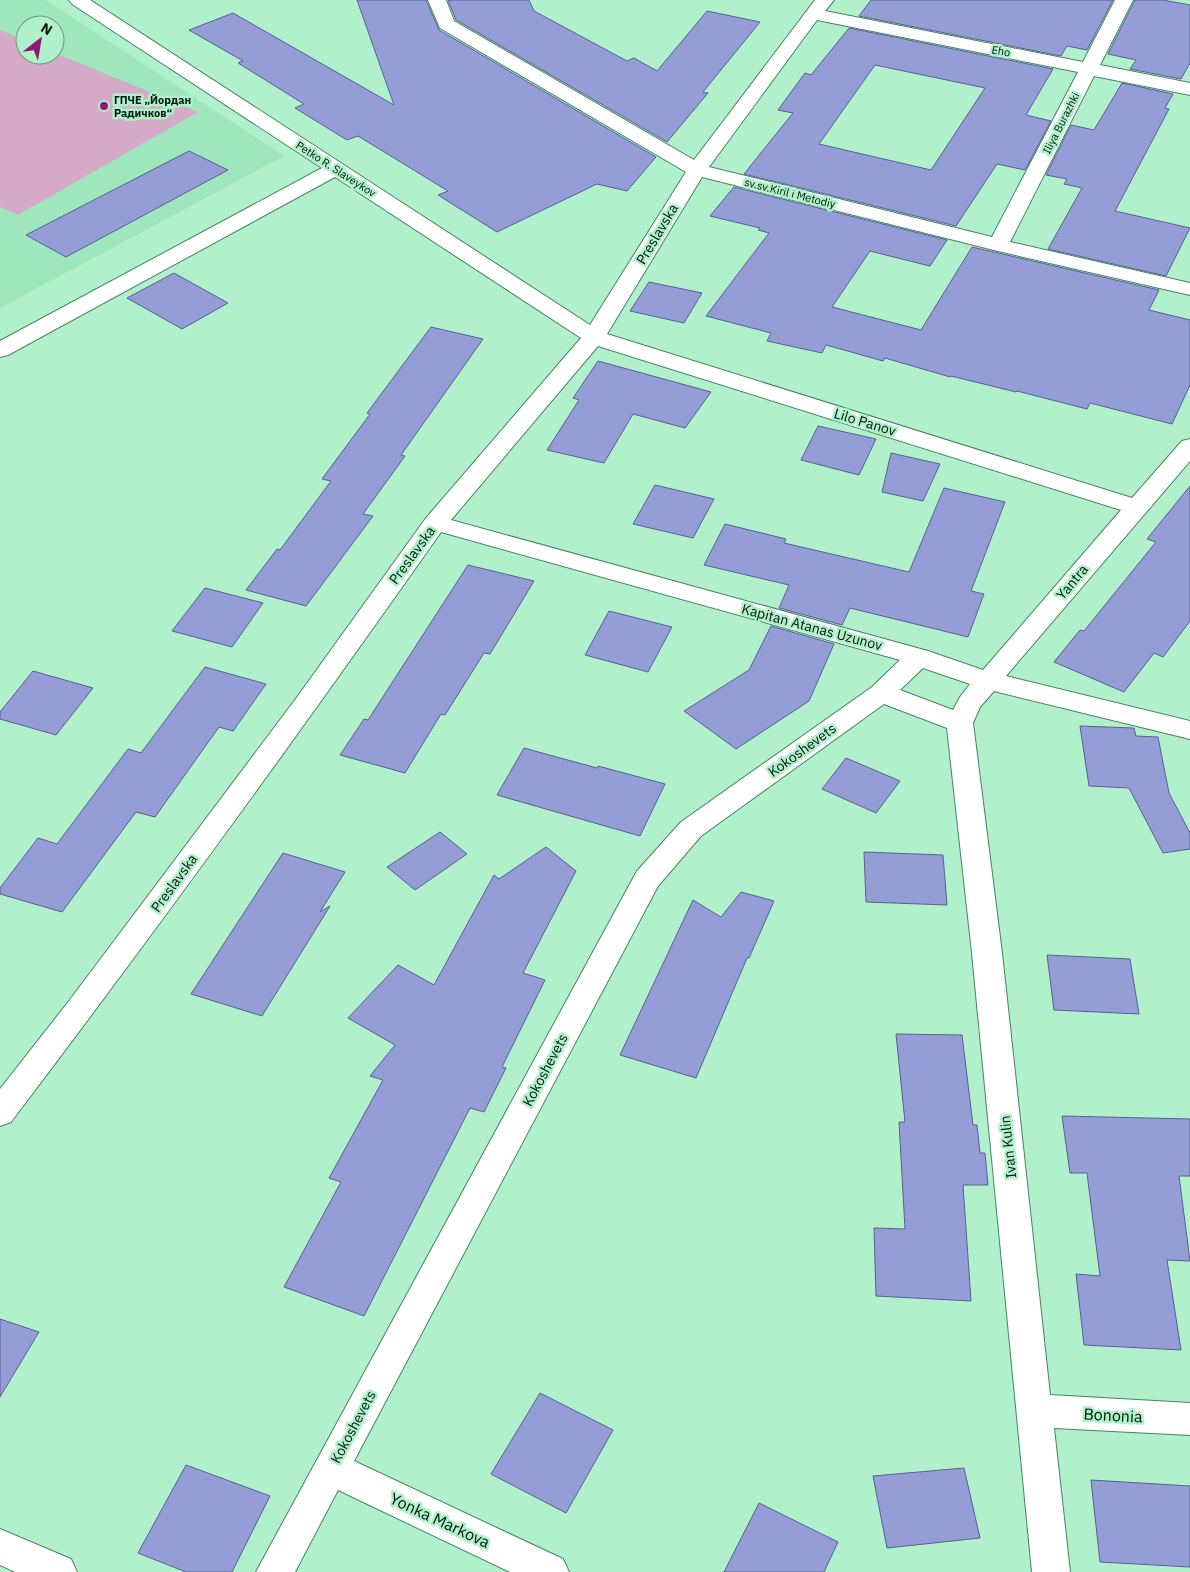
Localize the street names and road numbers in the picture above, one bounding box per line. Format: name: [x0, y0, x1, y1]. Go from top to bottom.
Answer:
street label: Eho: [990, 42, 1012, 60]
street label: Iliya Burazhki: [1040, 90, 1082, 156]
street label: Petko R. Slaveykov: [293, 138, 379, 200]
street label: sv.sv.Kiril i Metodiy: [743, 175, 837, 211]
street label: Preslavska: [632, 200, 682, 268]
street label: Lilo Panov: [832, 404, 898, 440]
street label: Preslavska: [385, 522, 439, 588]
street label: Yantra: [1052, 560, 1092, 603]
street label: Kapitan Atanas Uzunov: [740, 600, 884, 654]
street label: Kokoshevets: [764, 719, 840, 781]
street label: Preslavska: [147, 850, 201, 916]
street label: Kokoshevets: [518, 1030, 572, 1109]
street label: Ivan Kulin: [996, 1115, 1020, 1179]
street label: Kokoshevets: [326, 1387, 380, 1466]
street label: Bononia: [1083, 1403, 1143, 1427]
street label: Yonka Markova: [387, 1488, 494, 1552]

